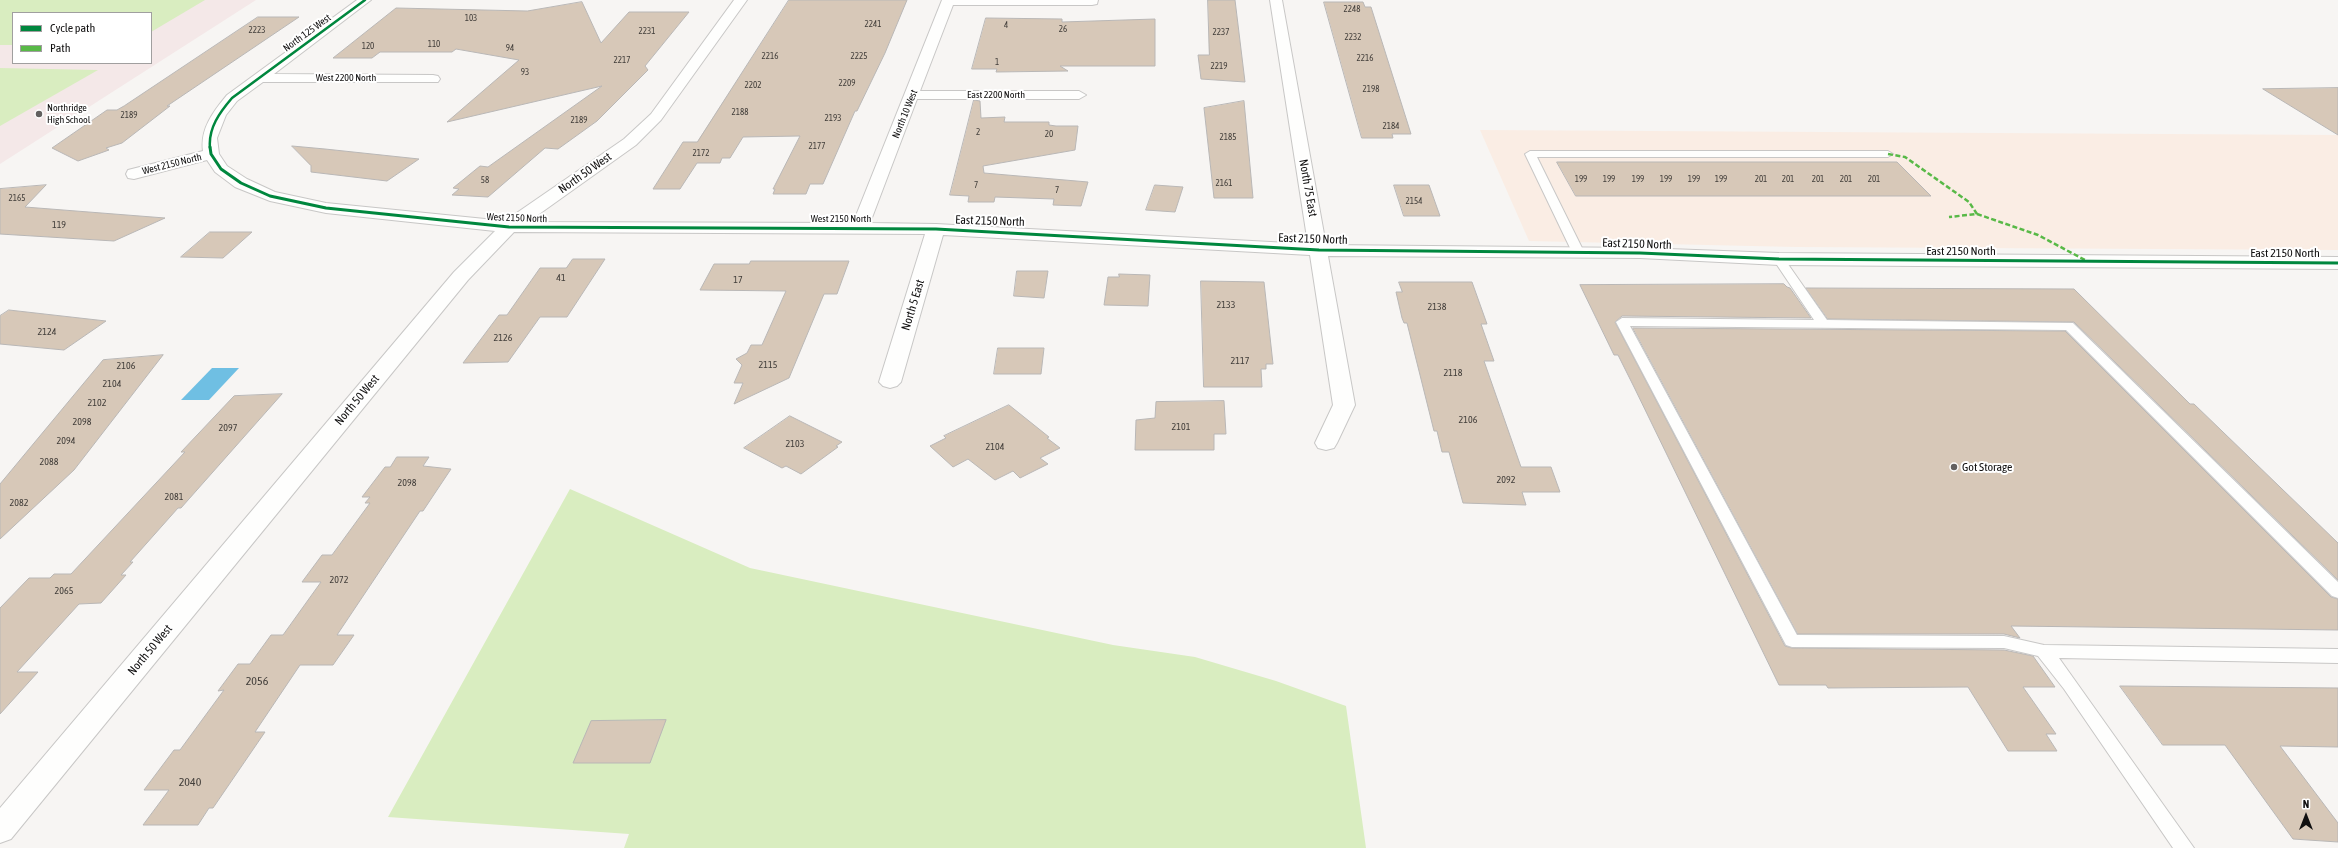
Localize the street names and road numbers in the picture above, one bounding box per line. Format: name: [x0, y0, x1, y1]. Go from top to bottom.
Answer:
street label: North 125 West: [281, 12, 333, 54]
street label: West 2200 North: [316, 72, 376, 84]
street label: North 10 West: [890, 88, 920, 140]
street label: East 2200 North: [967, 89, 1025, 101]
street label: North 50 West: [556, 149, 614, 197]
street label: West 2150 North: [141, 151, 203, 177]
street label: North 75 East: [1296, 158, 1320, 218]
street label: West 2150 North: [486, 211, 548, 225]
street label: West 2150 North: [811, 213, 871, 225]
street label: East 2150 North: [955, 213, 1025, 229]
street label: East 2150 North: [1278, 231, 1348, 247]
street label: East 2150 North: [1602, 236, 1672, 252]
street label: East 2150 North: [1926, 244, 1996, 258]
street label: East 2150 North: [2250, 246, 2320, 260]
street label: North 5 East: [898, 278, 928, 332]
street label: North 50 West: [332, 372, 382, 428]
street label: North 50 West: [125, 622, 175, 678]

